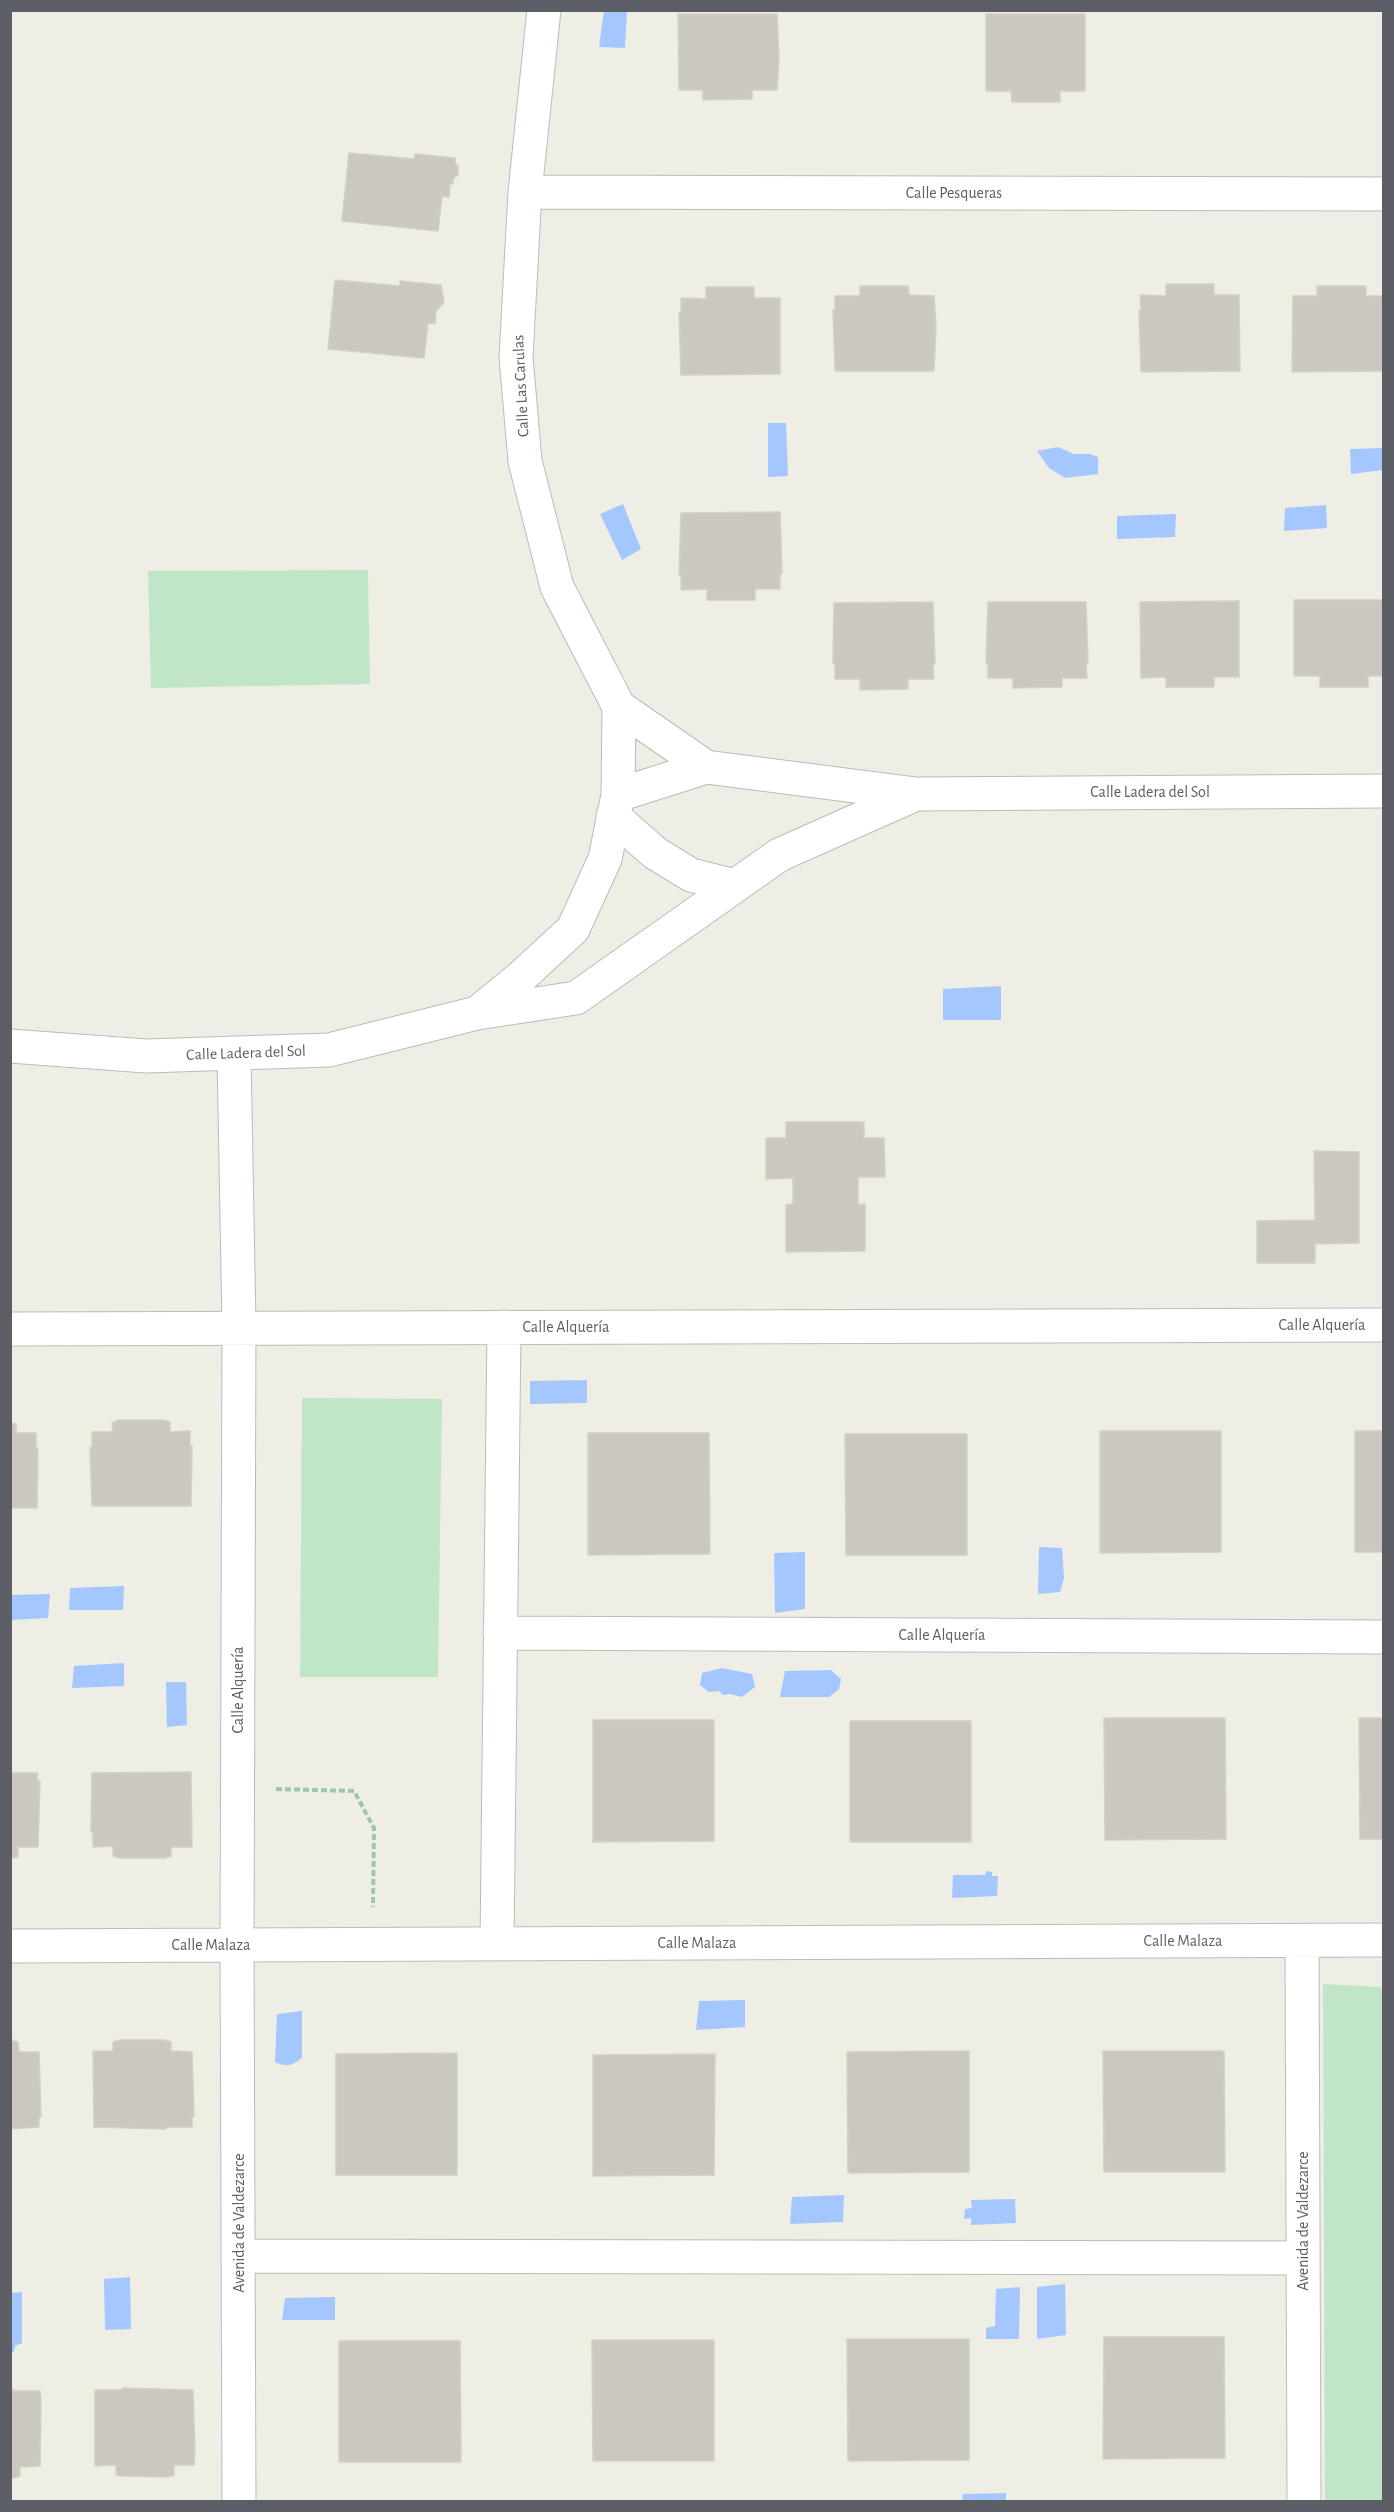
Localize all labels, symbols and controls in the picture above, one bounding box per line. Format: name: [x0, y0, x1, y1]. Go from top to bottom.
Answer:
street label: Calle Pesqueras: [906, 183, 1002, 203]
street label: Calle Las Carulas: [509, 334, 533, 438]
street label: Calle Ladera del Sol: [1090, 782, 1210, 802]
street label: Calle Ladera del Sol: [186, 1041, 306, 1065]
street label: Calle Alquería: [1279, 1315, 1365, 1335]
street label: Calle Alquería: [523, 1317, 609, 1337]
street label: Calle Alquería: [899, 1625, 985, 1645]
street label: Calle Alquería: [228, 1647, 248, 1733]
street label: Calle Malaza: [1144, 1931, 1222, 1951]
street label: Calle Malaza: [658, 1933, 736, 1953]
street label: Calle Malaza: [172, 1935, 250, 1955]
street label: Avenida de Valdezarce: [1293, 2151, 1313, 2291]
street label: Avenida de Valdezarce: [229, 2153, 249, 2293]

